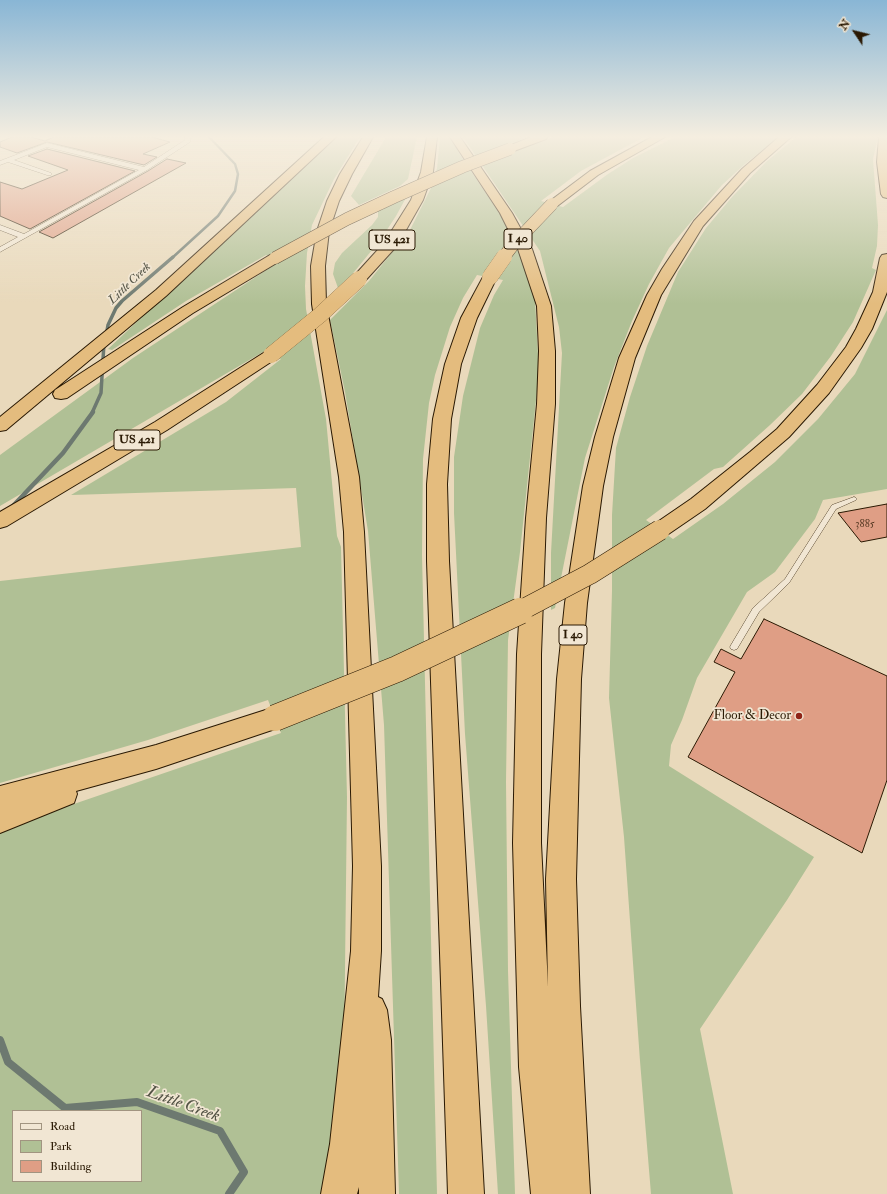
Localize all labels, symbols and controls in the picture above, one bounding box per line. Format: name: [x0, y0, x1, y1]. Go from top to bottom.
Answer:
north arrow: [835, 12, 875, 52]
text: N: [837, 17, 853, 33]
road number: I 40: [504, 229, 532, 249]
road number: US 421: [369, 230, 415, 250]
water label: Little Creek: [106, 260, 154, 308]
road number: US 421: [114, 430, 160, 450]
house number: 3885: [855, 518, 875, 532]
road number: I 40: [559, 625, 587, 645]
place label: Floor & Decor: [714, 708, 791, 724]
marker: Floor & Decor: [794, 711, 804, 721]
water label: Little Creek: [144, 1082, 222, 1128]
legend: [12, 1110, 142, 1182]
text: Road: [50, 1119, 75, 1134]
text: Park: [50, 1139, 72, 1154]
text: Building: [50, 1159, 91, 1174]

